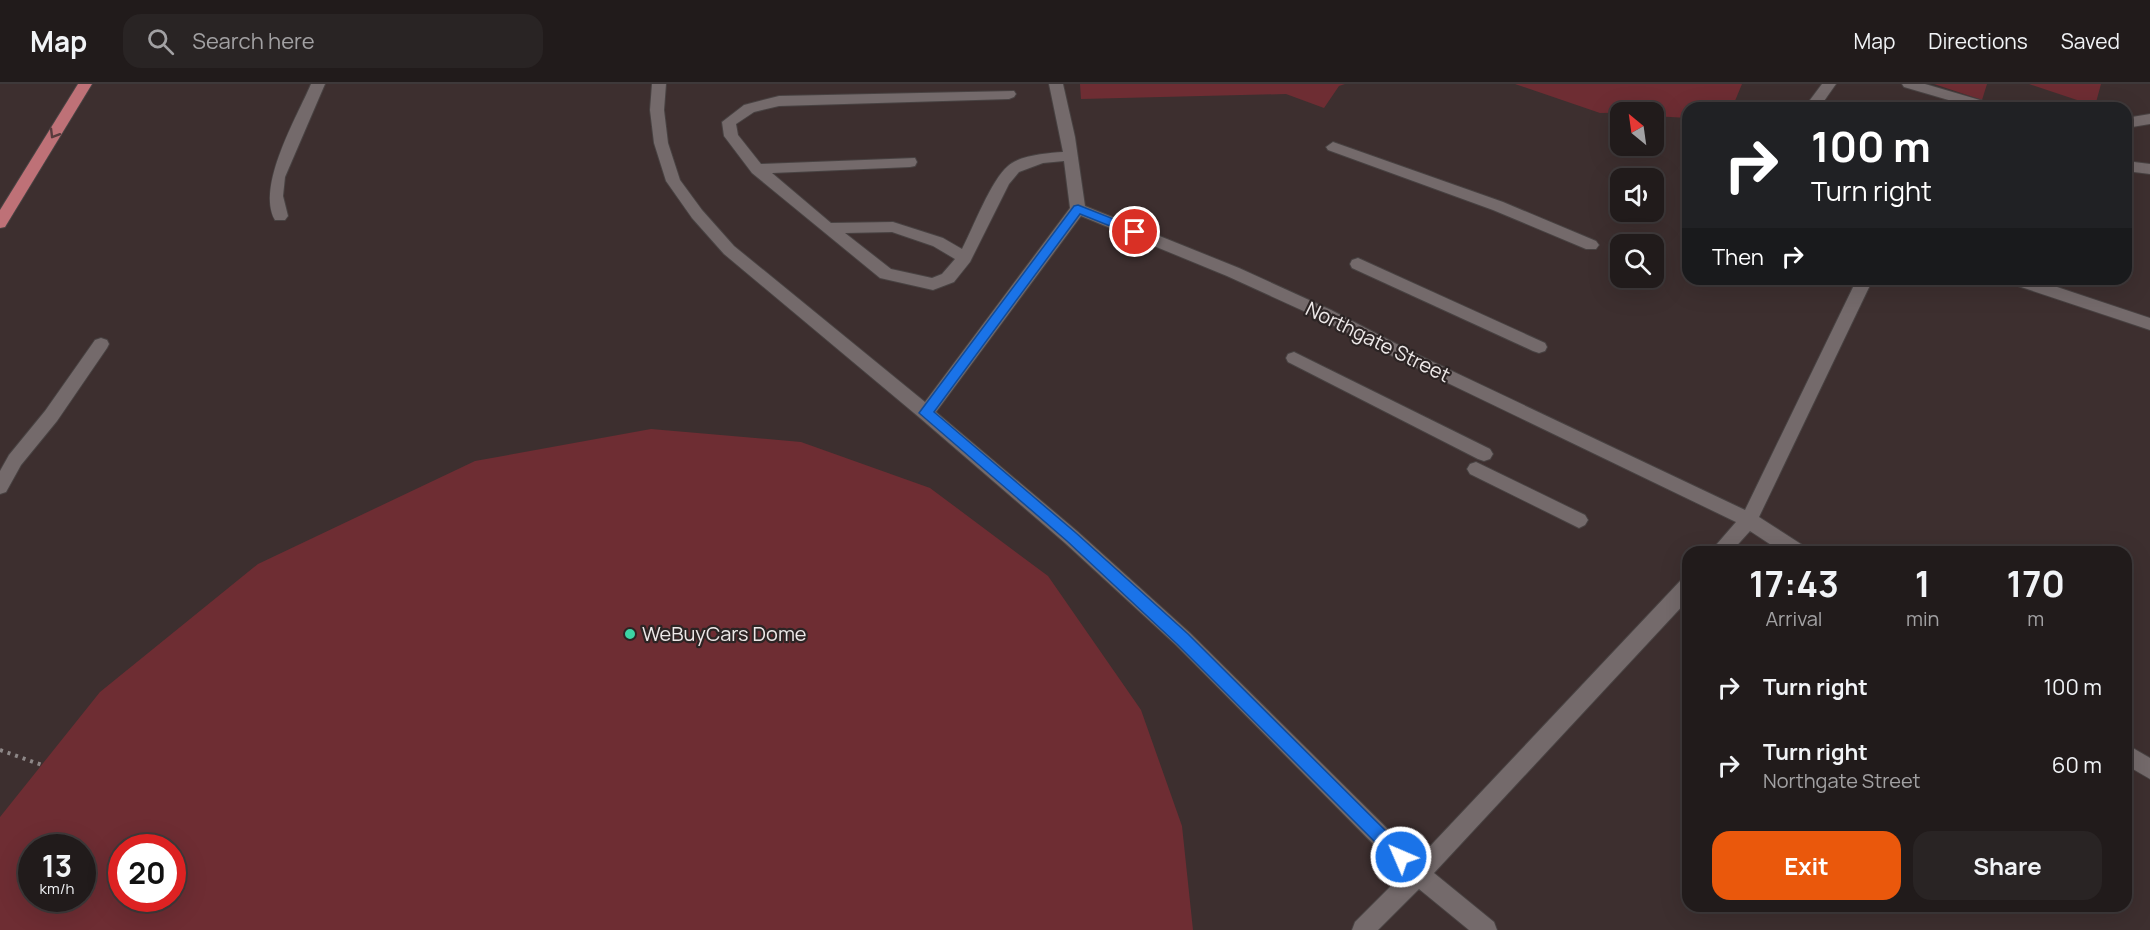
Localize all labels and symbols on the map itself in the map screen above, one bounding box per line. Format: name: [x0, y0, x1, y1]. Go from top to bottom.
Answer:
north arrow: [1610, 102, 1664, 156]
one-way arrow: [50, 128, 62, 138]
pin: [1109, 206, 1160, 257]
street label: Northgate Street: [1301, 295, 1455, 388]
place label: WeBuyCars Dome: [642, 620, 806, 647]
marker: WeBuyCars Dome: [623, 627, 637, 641]
position arrow: [1369, 825, 1433, 889]
speed limit sign: 20: [108, 834, 186, 912]

